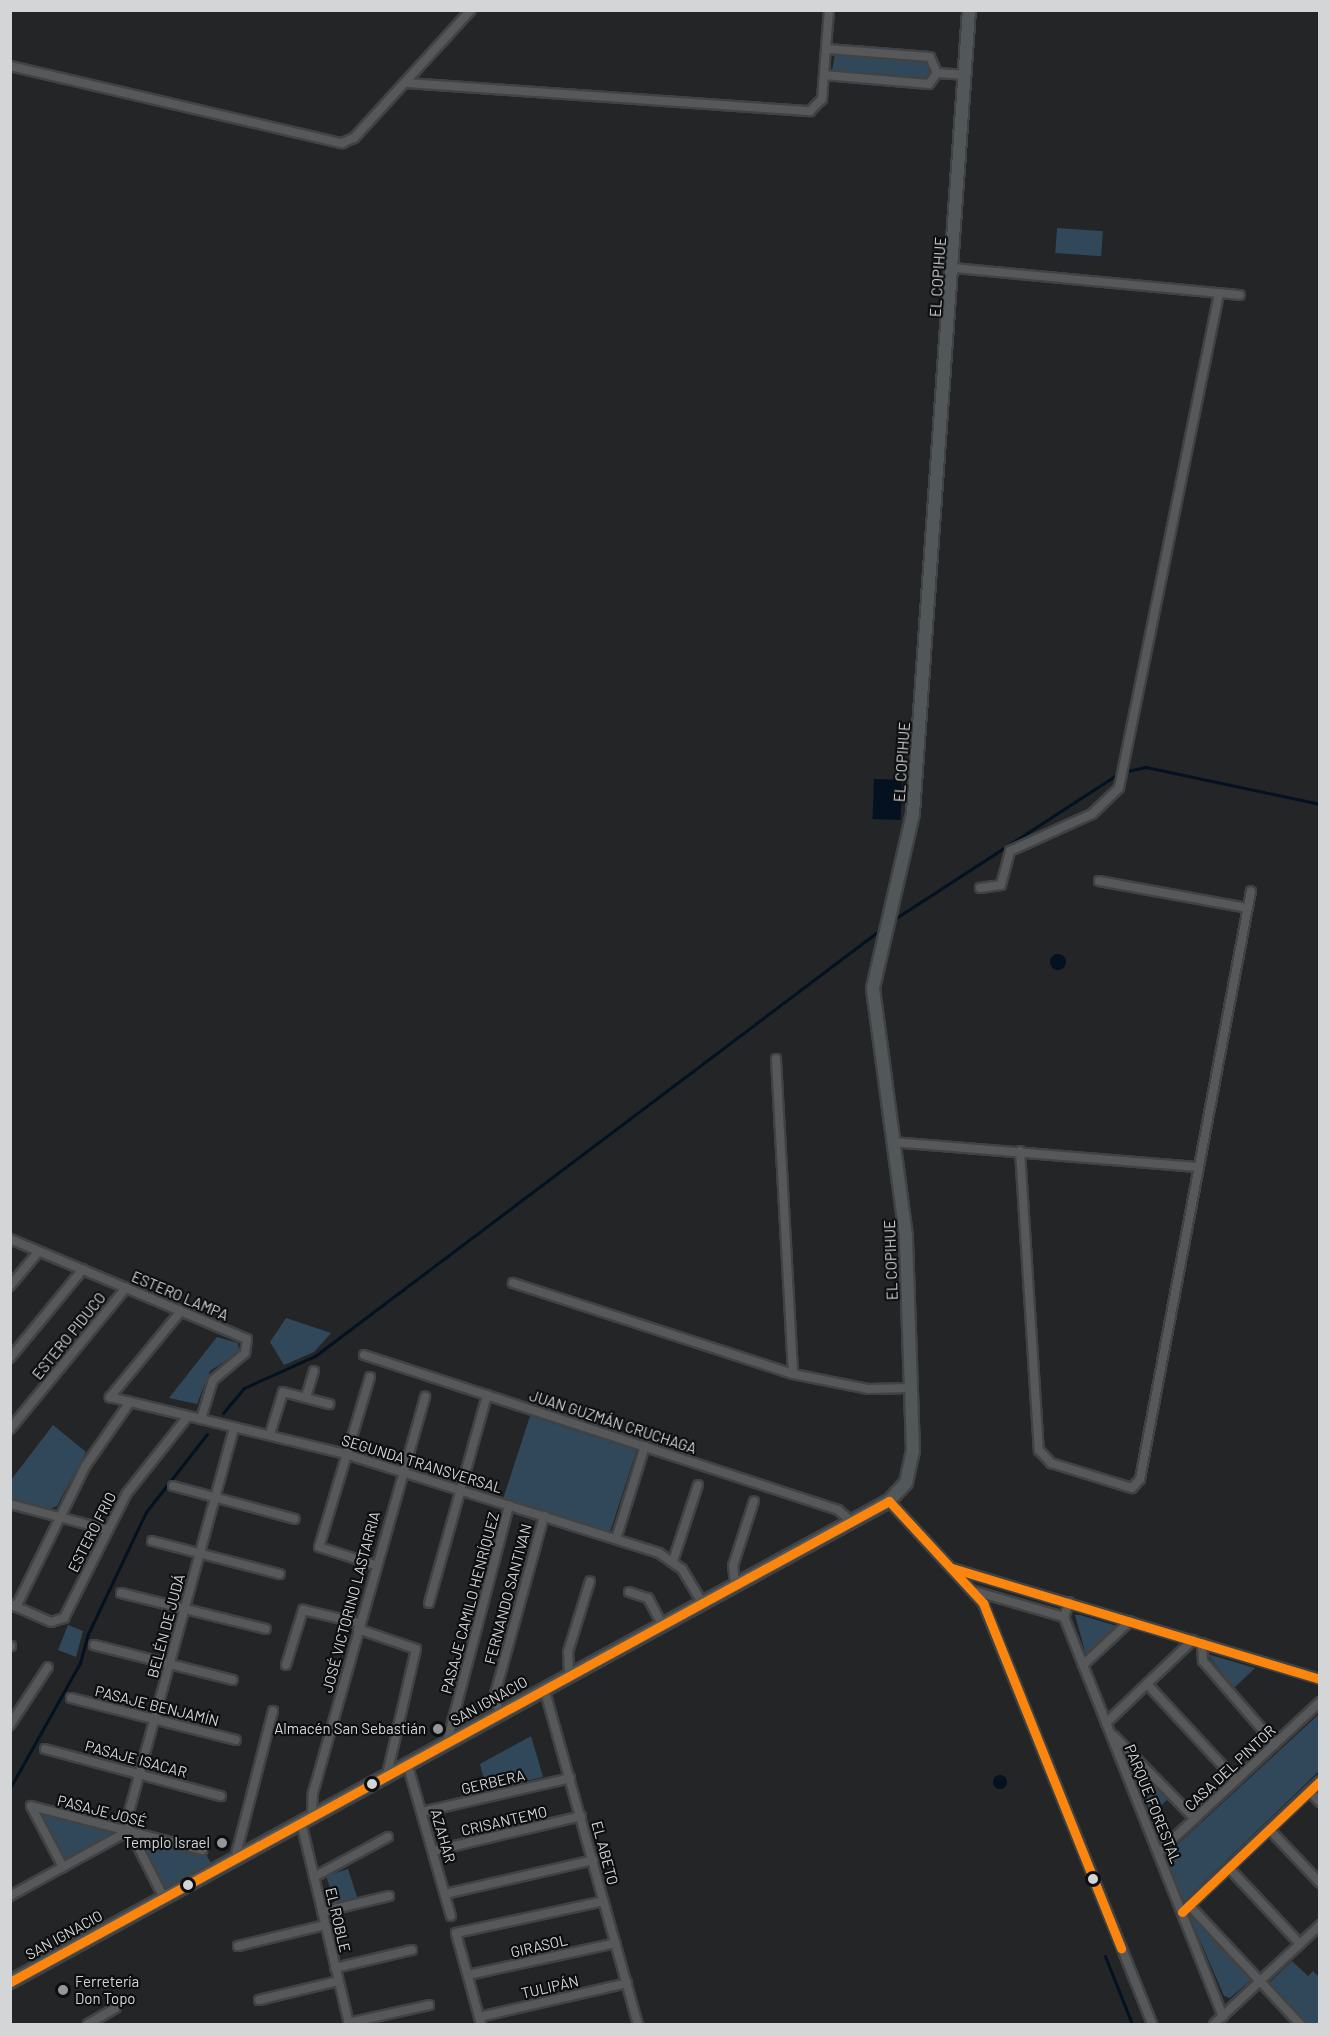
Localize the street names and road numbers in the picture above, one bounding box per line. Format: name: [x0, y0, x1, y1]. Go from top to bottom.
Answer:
street label: EL COPIHUE: [926, 236, 950, 318]
street label: EL COPIHUE: [890, 721, 914, 803]
street label: EL COPIHUE: [881, 1220, 901, 1300]
street label: ESTERO LAMPA: [129, 1268, 231, 1324]
street label: ESTERO PIDUCO: [28, 1289, 110, 1383]
street label: JUAN GUZMÁN CRUCHAGA: [527, 1386, 699, 1458]
street label: SEGUNDA TRANSVERSAL: [339, 1431, 505, 1497]
street label: ESTERO FRIO: [64, 1489, 120, 1575]
street label: JOSÉ VICTORINO LASTARRIA: [318, 1509, 384, 1695]
street label: PASAJE CAMILO HENRÍQUEZ: [437, 1510, 503, 1696]
street label: FERNANDO SANTIVAN: [481, 1522, 535, 1666]
street label: BELÉN DE JUDÁ: [143, 1572, 189, 1680]
street label: SAN IGNACIO: [447, 1672, 531, 1730]
street label: PASAJE BENJAMÍN: [93, 1682, 221, 1730]
street label: CASA DEL PINTOR: [1181, 1721, 1279, 1815]
street label: PASAJE ISACAR: [83, 1737, 189, 1781]
street label: PARQUE FORESTAL: [1121, 1742, 1185, 1866]
street label: GERBERA: [459, 1766, 527, 1798]
street label: PASAJE JOSÉ: [55, 1791, 149, 1831]
street label: CRISANTEMO: [459, 1802, 549, 1840]
street label: AZAHAR: [427, 1807, 459, 1865]
street label: EL ABETO: [588, 1819, 622, 1887]
street label: EL ROBLE: [322, 1886, 354, 1954]
street label: SAN IGNACIO: [22, 1906, 106, 1964]
street label: GIRASOL: [509, 1931, 569, 1961]
street label: TULIPÁN: [520, 1972, 580, 2002]

